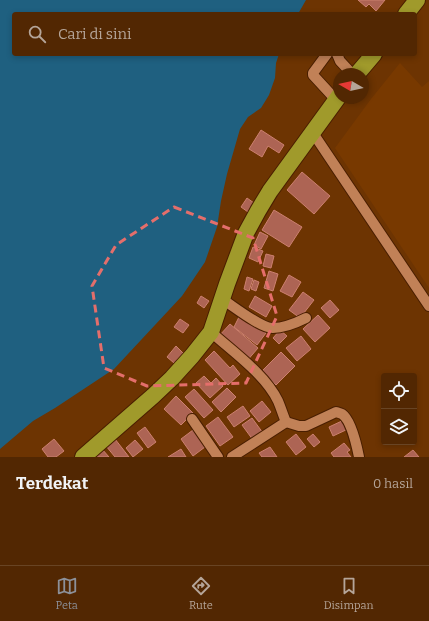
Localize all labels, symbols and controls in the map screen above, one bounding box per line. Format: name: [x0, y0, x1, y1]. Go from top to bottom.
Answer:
search box: [12, 12, 417, 56]
icon: search: [26, 23, 48, 45]
text: Cari di sini: [58, 25, 131, 43]
north arrow: [333, 68, 369, 104]
map controls: [381, 373, 417, 445]
button: locate: [381, 373, 417, 409]
button: layers: [381, 409, 417, 445]
text: Terdekat: [16, 473, 88, 494]
text: 0 hasil: [373, 476, 413, 491]
tab: Peta: [56, 575, 78, 612]
tab: Rute: [189, 575, 213, 612]
tab: Disimpan: [324, 575, 373, 612]

